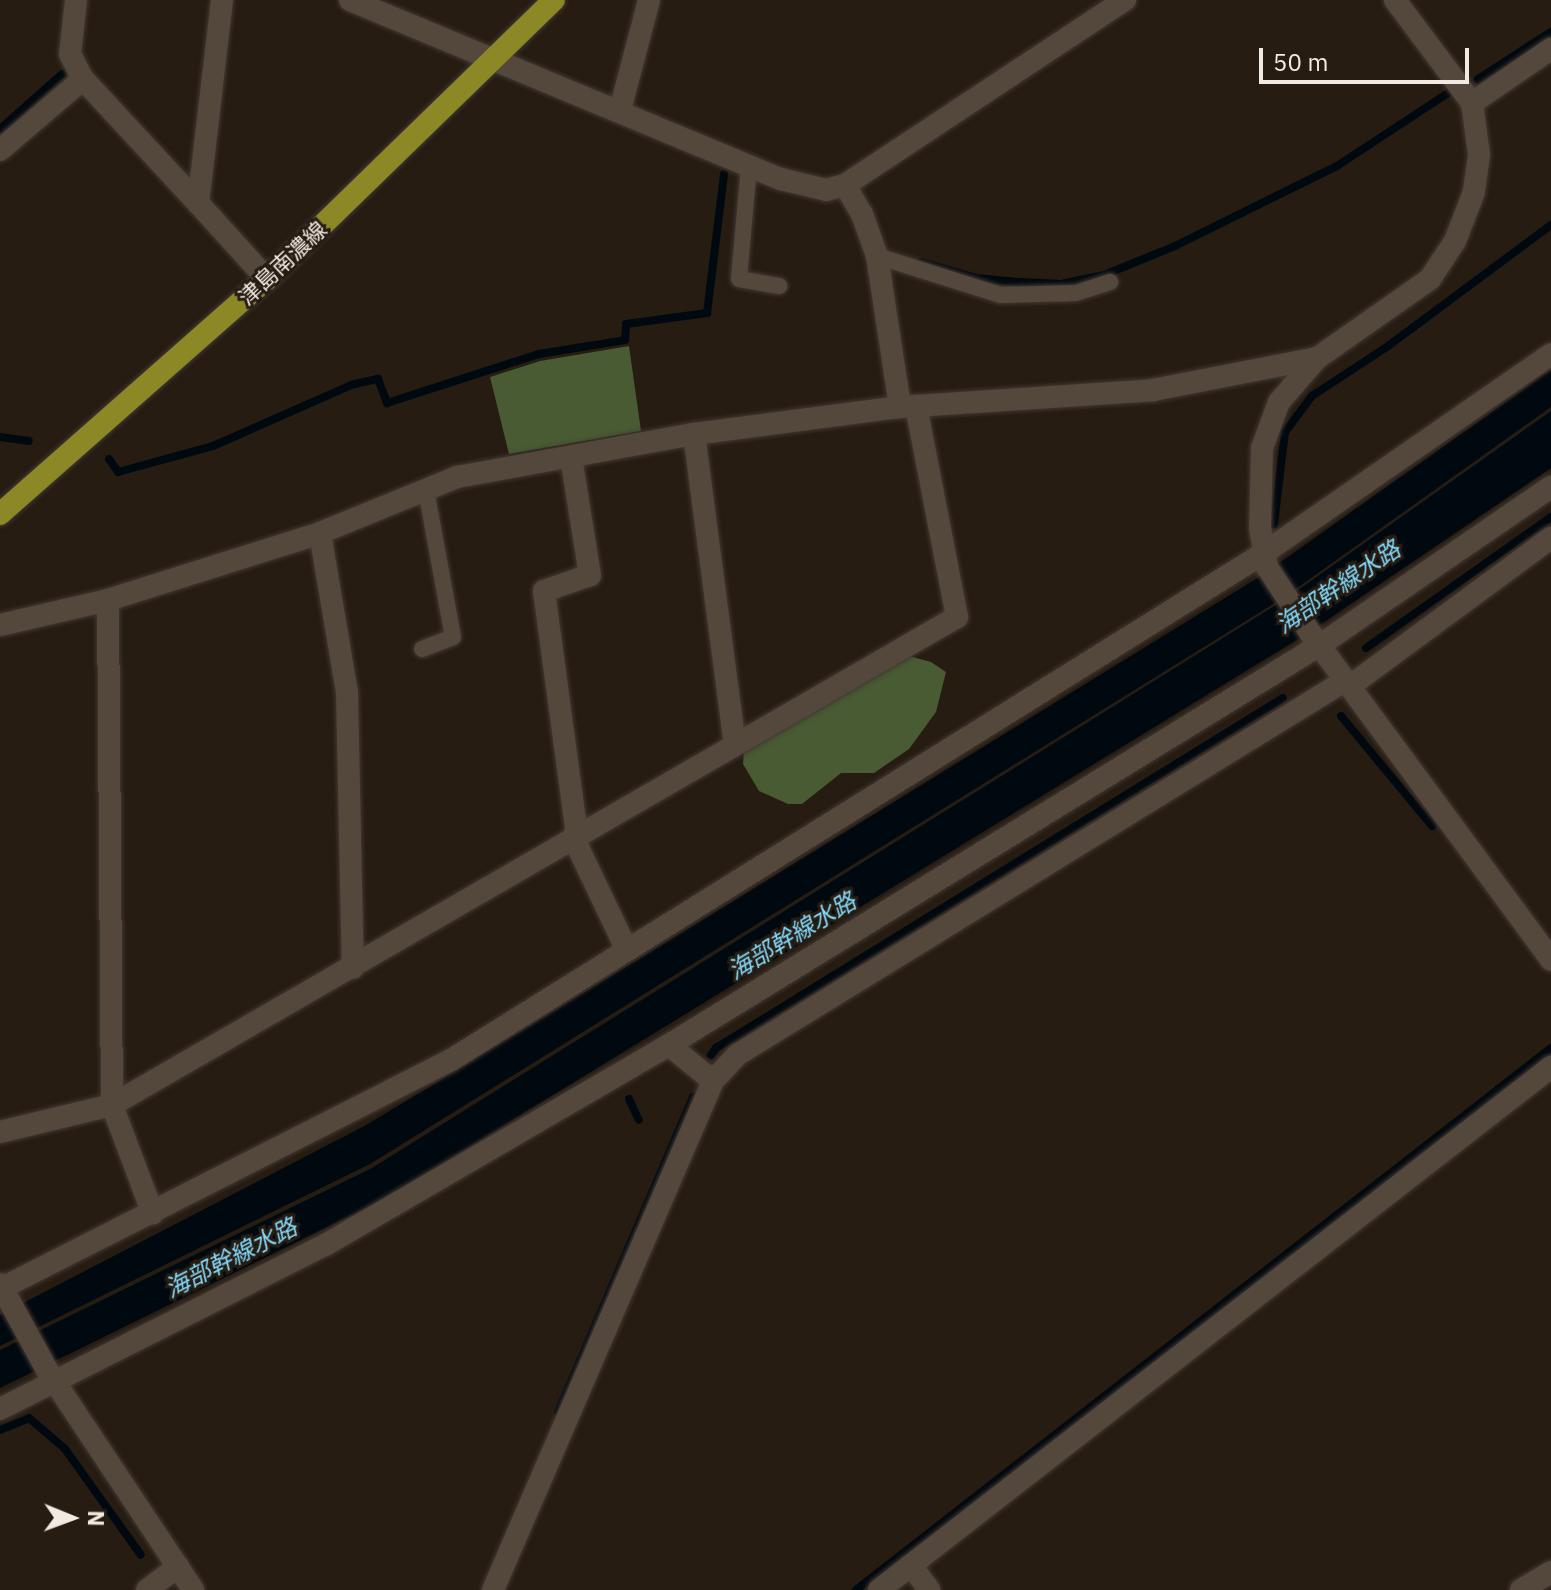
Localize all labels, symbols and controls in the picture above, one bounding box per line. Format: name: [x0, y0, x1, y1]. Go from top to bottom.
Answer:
scale bar: [1263, 32, 1473, 82]
text: 50 m: [1273, 46, 1328, 78]
street label: 津島南濃線: [233, 216, 331, 310]
water label: 海部幹線水路: [1270, 535, 1406, 639]
water label: 海部幹線水路: [723, 887, 861, 985]
water label: 海部幹線水路: [160, 1212, 302, 1304]
north arrow: [32, 1478, 112, 1558]
text: N: [82, 1510, 111, 1527]

